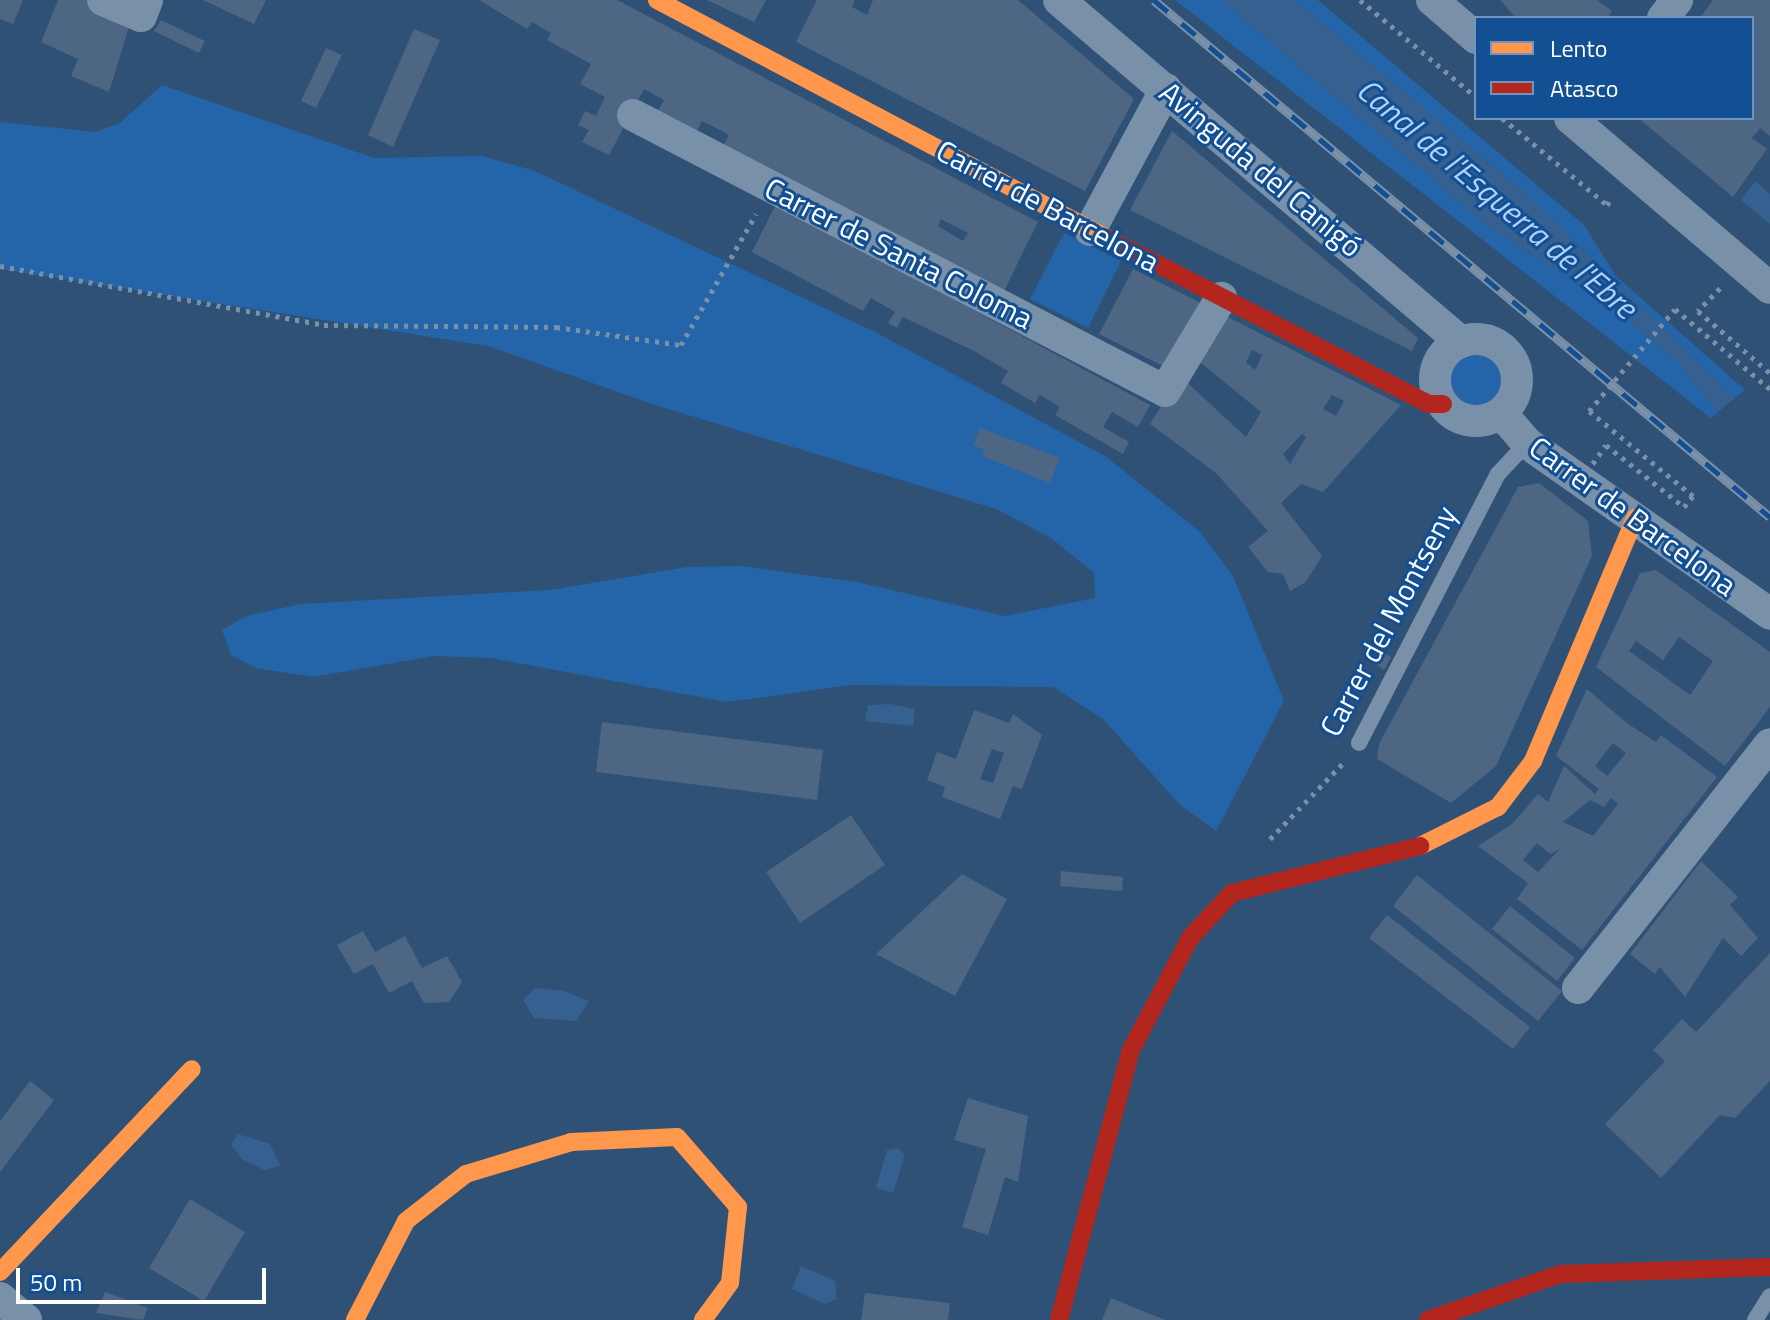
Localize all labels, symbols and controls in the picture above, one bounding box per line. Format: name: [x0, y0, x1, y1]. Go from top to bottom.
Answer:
legend: [1474, 16, 1754, 120]
text: Lento: [1550, 30, 1607, 66]
water label: Canal de l'Esquerra de l'Ebre: [1349, 70, 1645, 326]
text: Atasco: [1550, 70, 1619, 106]
street label: Avinguda del Canigó: [1152, 74, 1370, 264]
street label: Carrer de Barcelona: [930, 132, 1166, 280]
street label: Carrer de Santa Coloma: [759, 170, 1039, 336]
street label: Carrer de Barcelona: [1522, 429, 1744, 603]
street label: Carrer del Montseny: [1312, 500, 1464, 742]
scale bar: [20, 1252, 270, 1302]
text: 50 m: [30, 1264, 82, 1300]

